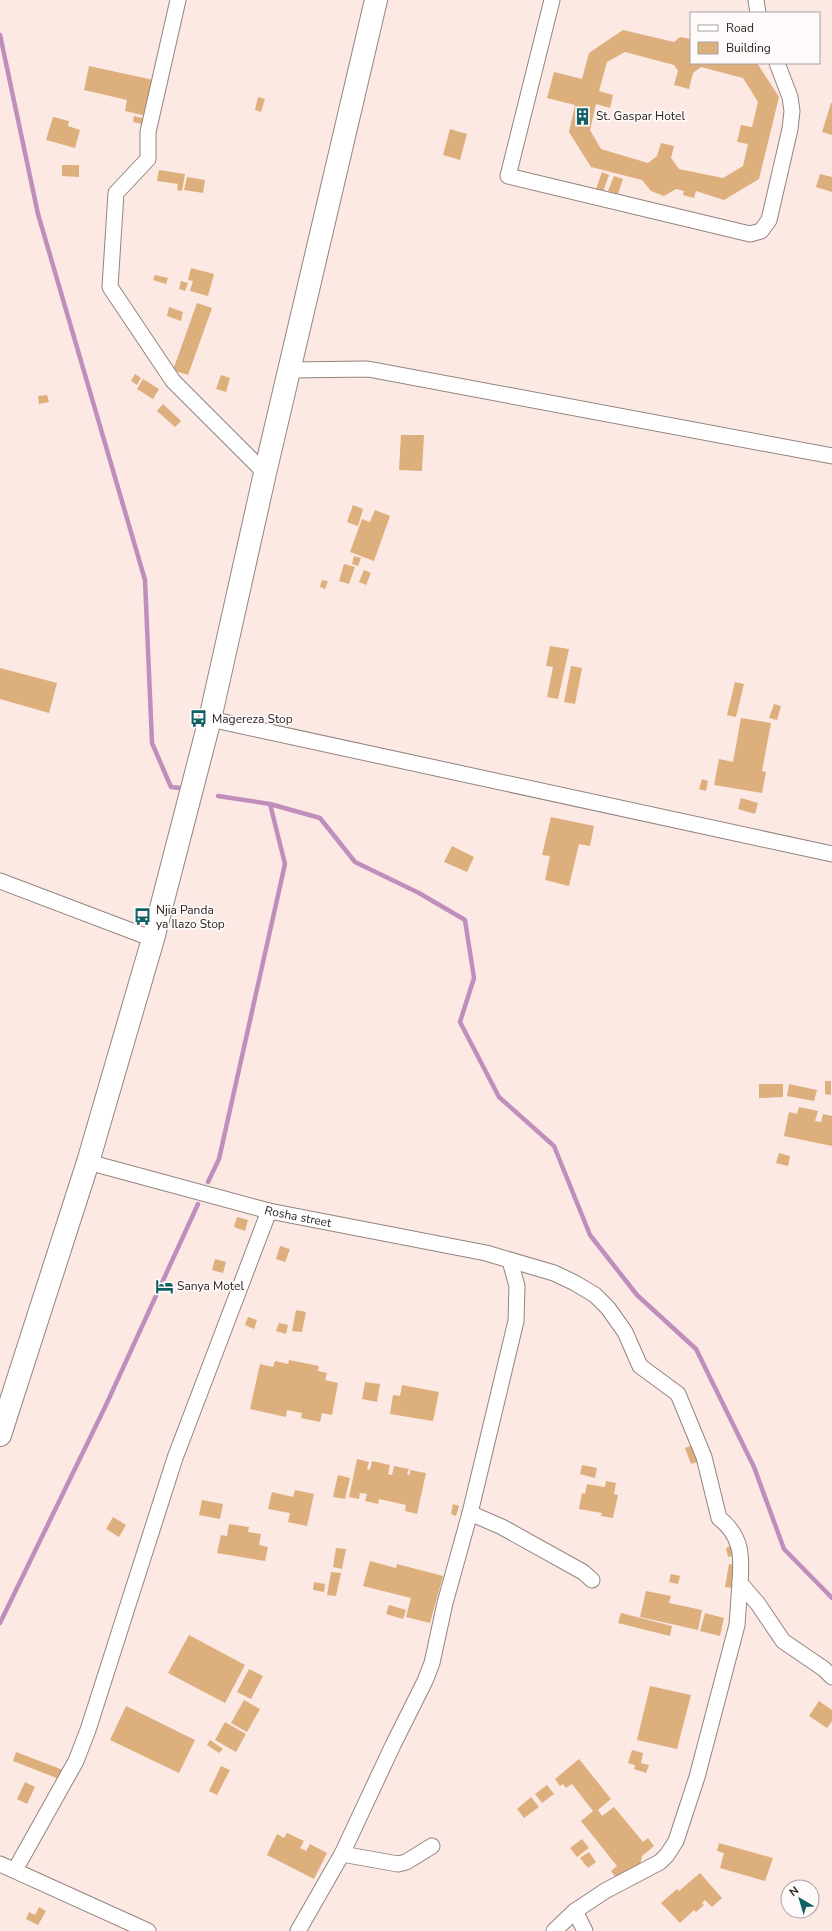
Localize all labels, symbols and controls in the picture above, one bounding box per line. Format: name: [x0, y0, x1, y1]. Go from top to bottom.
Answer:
legend: [690, 12, 820, 64]
text: Road: [726, 20, 754, 36]
text: Building: [726, 40, 771, 56]
building icon: St. Gaspar Hotel: [573, 106, 593, 126]
place label: St. Gaspar Hotel: [596, 108, 685, 124]
bus stop icon: Magereza Stop: [189, 709, 209, 729]
place label: Magereza Stop: [212, 711, 293, 727]
place label: Njia Panda ya Ilazo Stop: [156, 902, 225, 932]
bus stop icon: Njia Panda ya Ilazo Stop: [133, 907, 153, 927]
street label: Rosha street: [263, 1202, 334, 1231]
hotel icon: Sanya Motel: [154, 1276, 174, 1296]
place label: Sanya Motel: [177, 1278, 244, 1294]
north arrow: [780, 1879, 820, 1919]
text: N: [786, 1883, 802, 1900]

